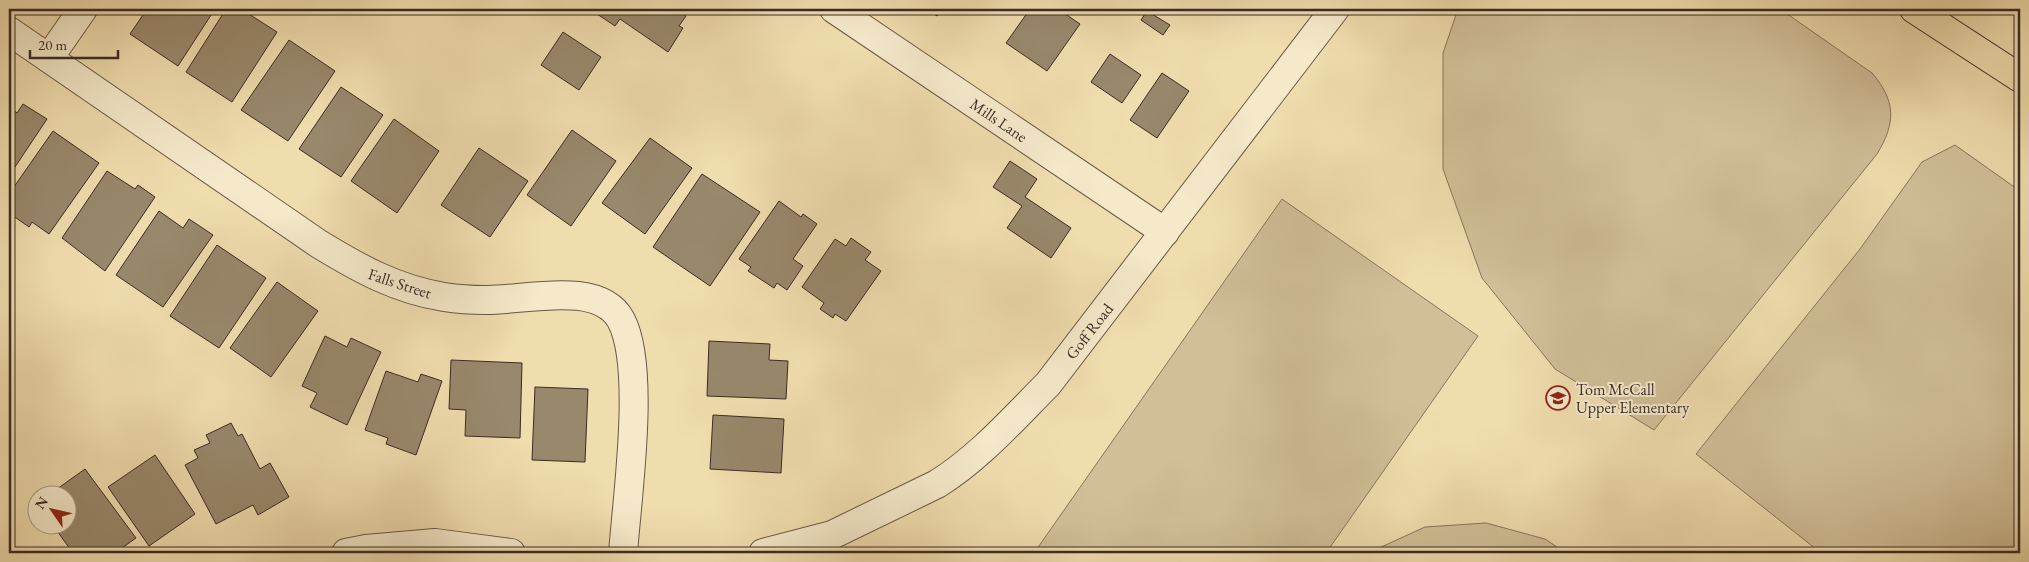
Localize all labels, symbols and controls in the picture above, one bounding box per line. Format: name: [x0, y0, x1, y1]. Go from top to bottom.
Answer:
scale bar: [30, 28, 118, 60]
text: 20 m: [38, 35, 67, 54]
street label: Mills Lane: [966, 94, 1031, 147]
street label: Falls Street: [366, 263, 434, 304]
street label: Goff Road: [1061, 298, 1118, 364]
place label: Tom McCall Upper Elementary: [1576, 379, 1690, 418]
school or university icon: Tom McCall Upper Elementary: [1545, 385, 1571, 411]
north arrow: [28, 484, 78, 534]
text: N: [31, 492, 52, 512]

